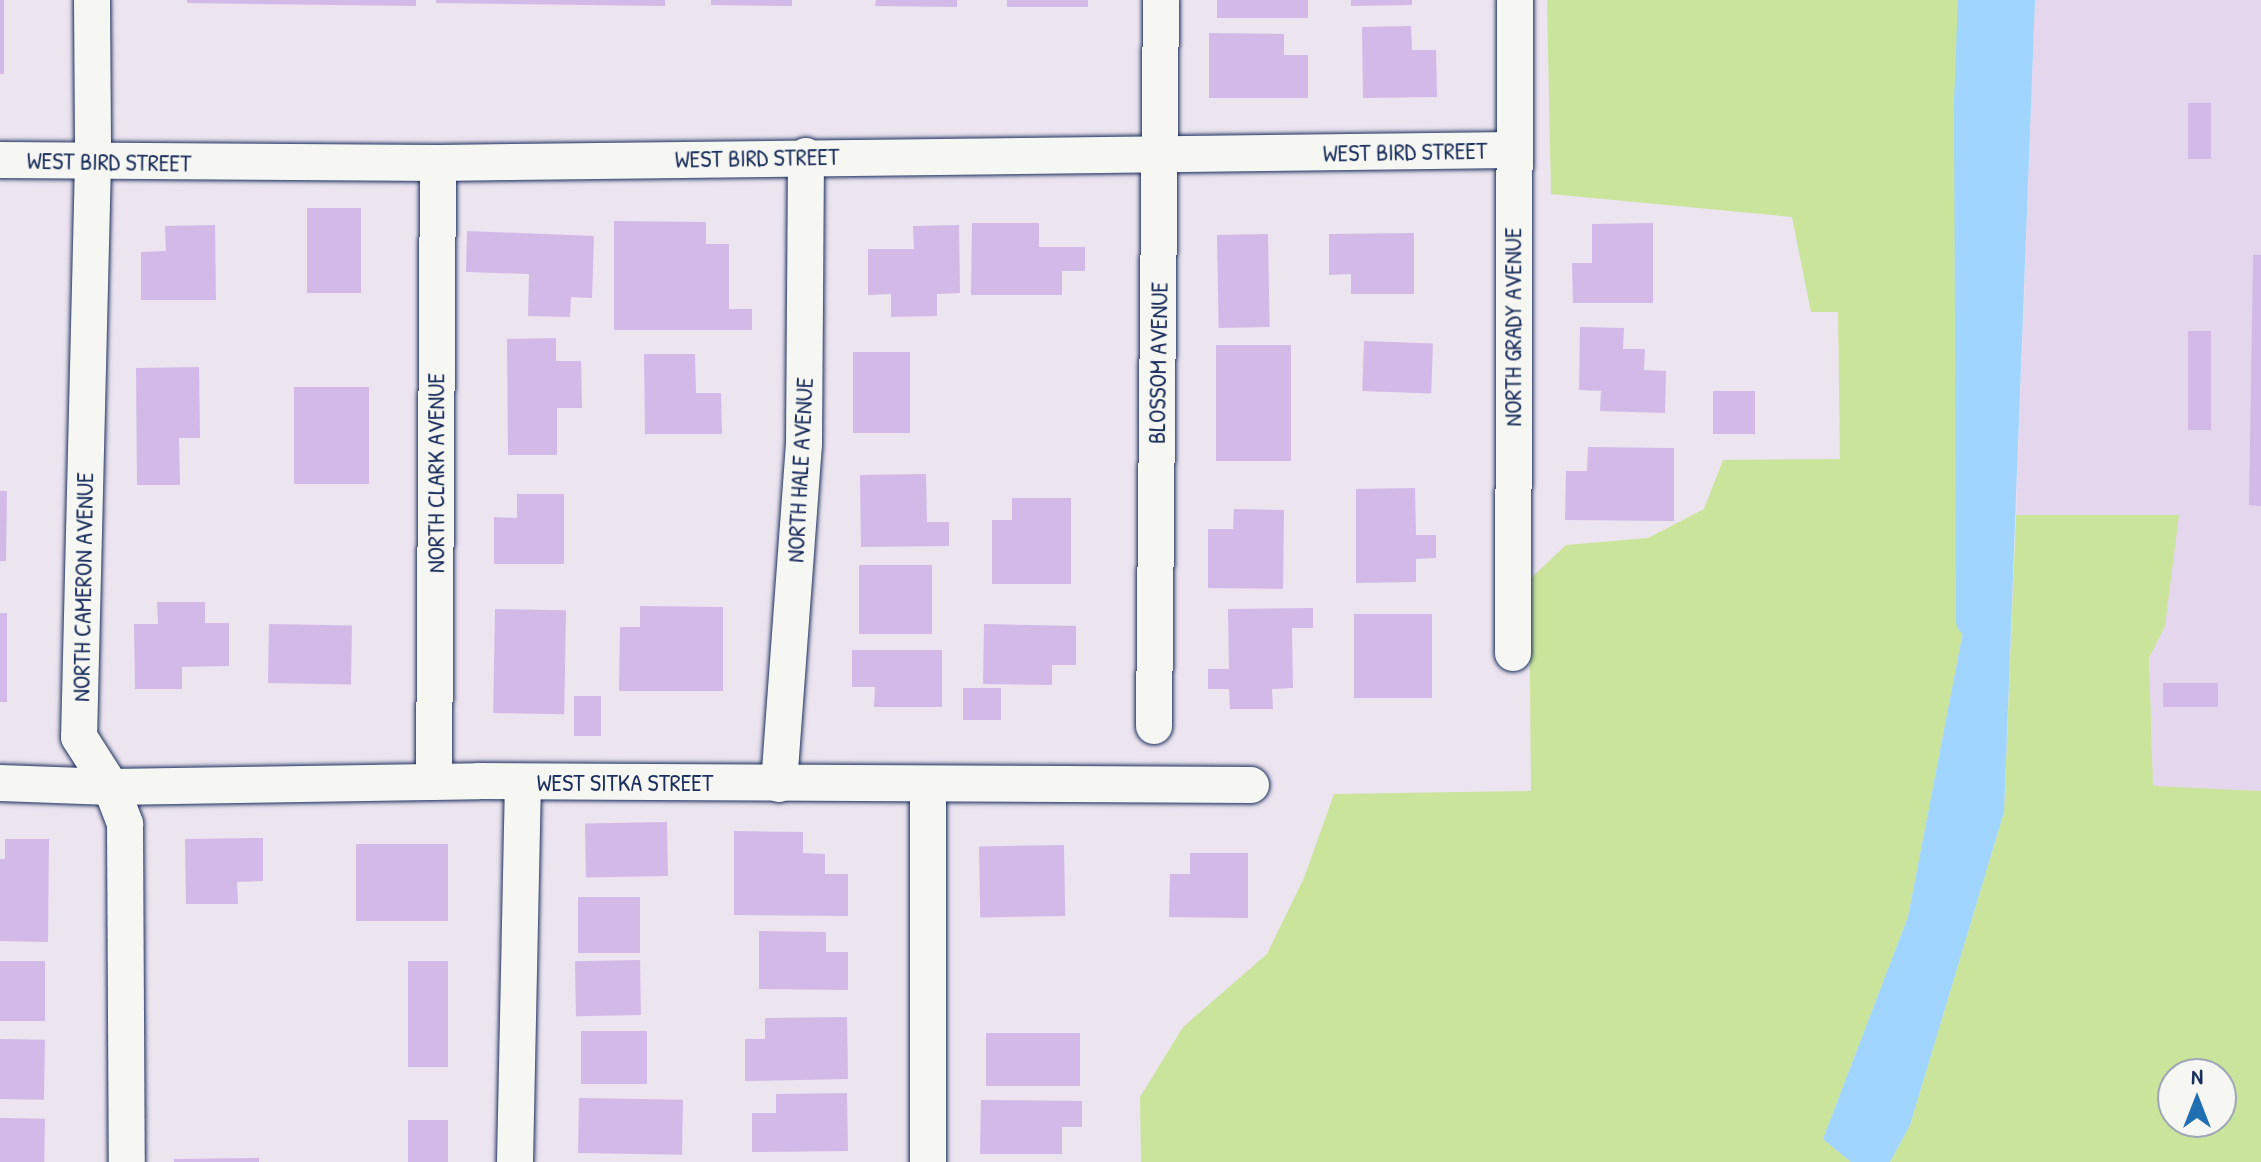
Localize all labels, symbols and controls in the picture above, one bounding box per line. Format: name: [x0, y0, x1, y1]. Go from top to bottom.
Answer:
street label: WEST BIRD STREET: [1323, 136, 1487, 168]
street label: WEST BIRD STREET: [675, 142, 839, 174]
street label: WEST BIRD STREET: [27, 146, 191, 178]
street label: NORTH GRADY AVENUE: [1499, 227, 1527, 427]
street label: BLOSSOM AVENUE: [1142, 282, 1174, 444]
street label: NORTH CLARK AVENUE: [422, 373, 450, 573]
street label: NORTH HALE AVENUE: [781, 377, 819, 563]
street label: NORTH CAMERON AVENUE: [67, 472, 99, 702]
street label: WEST SITKA STREET: [537, 769, 713, 797]
north arrow: [2157, 1058, 2237, 1138]
text: N: [2191, 1061, 2203, 1091]

